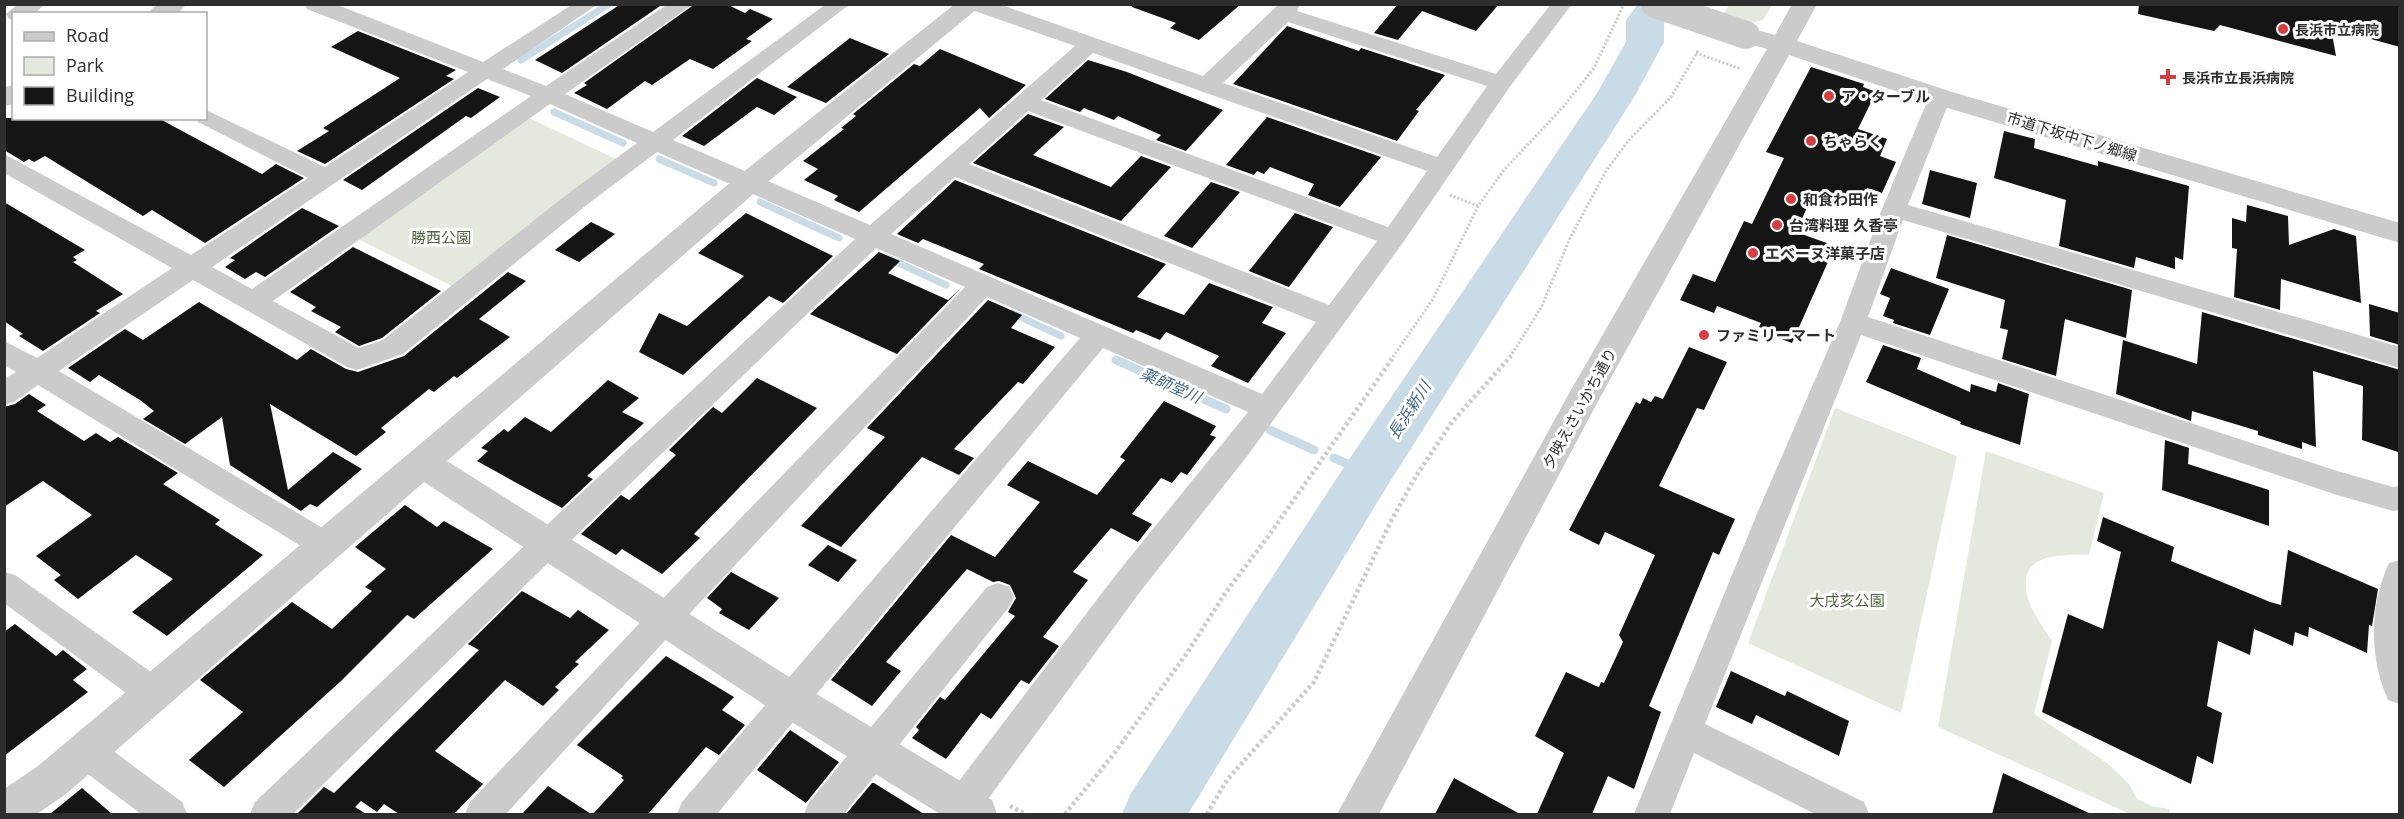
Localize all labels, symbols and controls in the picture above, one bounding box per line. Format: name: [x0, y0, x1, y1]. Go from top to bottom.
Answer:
legend: [12, 12, 207, 120]
place label: 長浜市立病院: [2295, 20, 2379, 39]
marker: 長浜市立病院: [2276, 22, 2290, 36]
text: Road: [66, 23, 109, 47]
text: Park: [66, 53, 104, 77]
marker: 長浜市立長浜病院: [2159, 68, 2177, 86]
place label: 長浜市立長浜病院: [2182, 68, 2294, 87]
text: Building: [66, 83, 134, 107]
place label: ア・ターブル: [1841, 86, 1930, 106]
marker: ア・ターブル: [1822, 89, 1836, 103]
street label: 市道下坂中下ノ郷線: [2005, 107, 2139, 165]
place label: ちゃらく: [1823, 131, 1883, 151]
marker: ちゃらく: [1804, 134, 1818, 148]
place label: 和食わ田作: [1803, 189, 1878, 209]
marker: 和食わ田作: [1784, 192, 1798, 206]
place label: 台湾料理 久香亭: [1789, 215, 1898, 235]
marker: 台湾料理 久香亭: [1770, 218, 1784, 232]
park label: 勝西公園: [411, 227, 471, 247]
place label: エベーヌ洋菓子店: [1765, 243, 1885, 263]
marker: エベーヌ洋菓子店: [1746, 246, 1760, 260]
place label: ファミリーマート: [1716, 325, 1836, 345]
marker: ファミリーマート: [1697, 328, 1711, 342]
street label: 夕映えさいかち通り: [1538, 344, 1620, 472]
water label: 薬師堂川: [1137, 362, 1207, 409]
water label: 長浜新川: [1382, 376, 1437, 443]
park label: 大戌亥公園: [1809, 590, 1885, 610]

